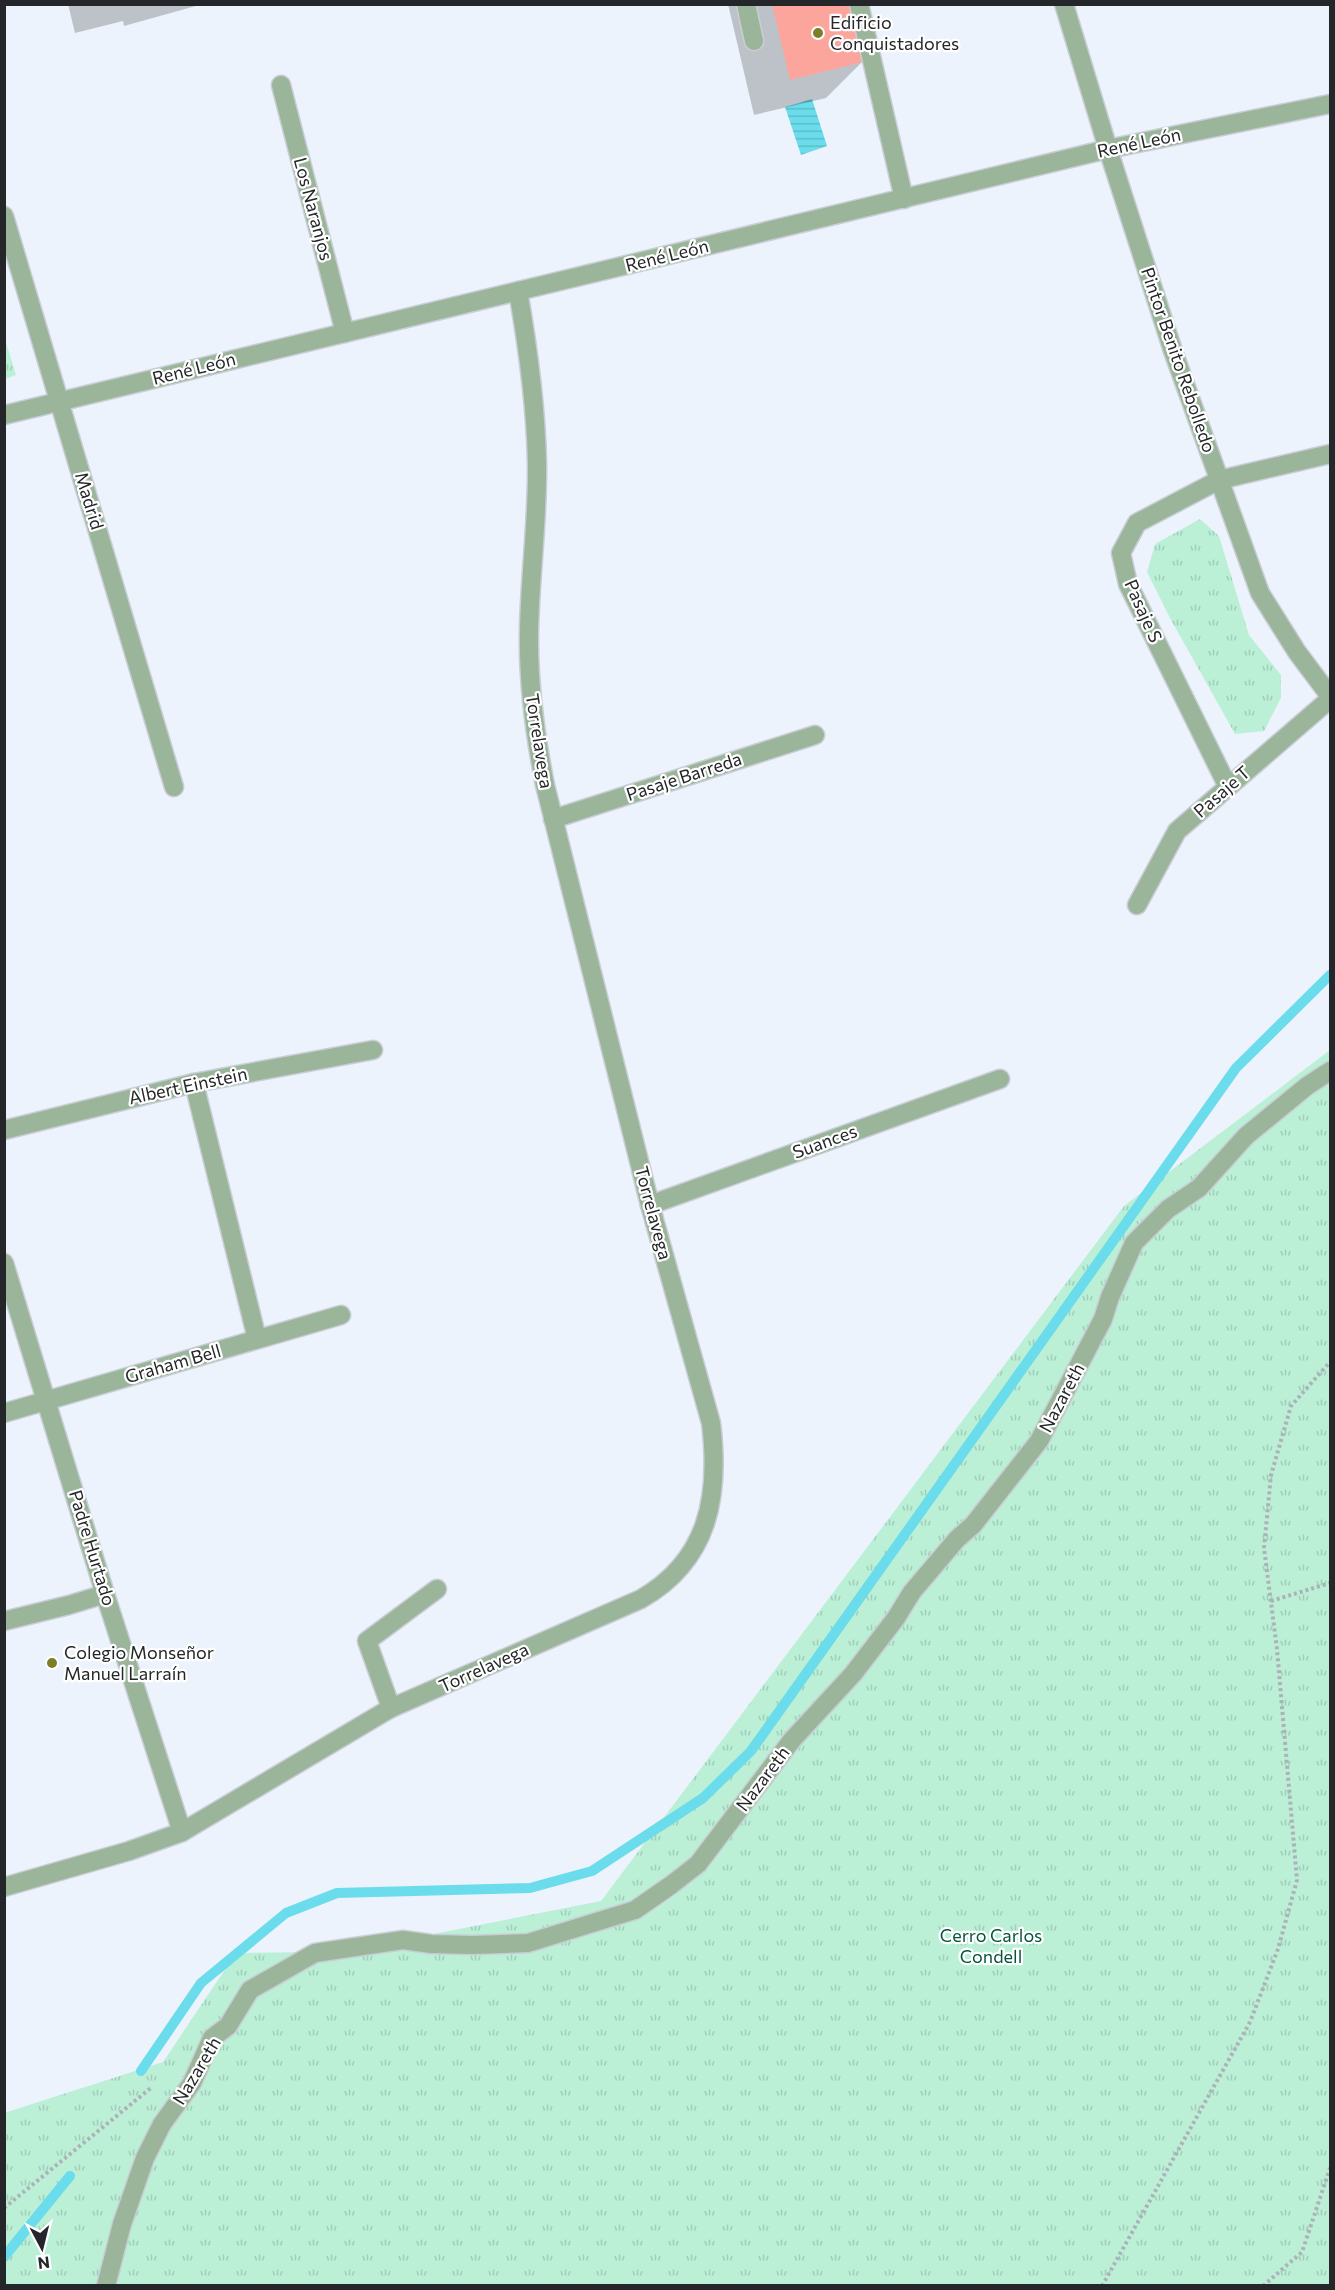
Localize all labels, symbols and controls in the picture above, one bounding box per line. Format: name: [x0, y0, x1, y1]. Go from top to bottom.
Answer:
place label: Edificio Conquistadores: [830, 11, 959, 54]
marker: Edificio Conquistadores: [811, 26, 825, 40]
street label: René León: [1095, 122, 1183, 162]
street label: Los Naranjos: [290, 155, 338, 263]
street label: René León: [623, 234, 711, 276]
street label: Pintor Benito Rebolledo: [1137, 264, 1221, 455]
street label: René León: [150, 347, 238, 389]
street label: Madrid: [71, 469, 109, 532]
street label: Pasaje S: [1120, 576, 1167, 645]
street label: Torrelavega: [522, 692, 558, 790]
street label: Pasaje Barreda: [623, 747, 744, 805]
street label: Pasaje T: [1189, 761, 1254, 822]
street label: Albert Einstein: [127, 1062, 249, 1108]
street label: Suances: [789, 1119, 860, 1163]
street label: Torrelavega: [631, 1164, 677, 1262]
street label: Graham Bell: [122, 1339, 223, 1387]
street label: Nazareth: [1034, 1359, 1089, 1436]
street label: Padre Hurtado: [65, 1487, 121, 1608]
street label: Torrelavega: [435, 1638, 532, 1697]
place label: Colegio Monseñor Manuel Larraín: [64, 1641, 214, 1684]
marker: Colegio Monseñor Manuel Larraín: [45, 1656, 59, 1670]
street label: Nazareth: [731, 1742, 794, 1815]
park label: Cerro Carlos Condell: [940, 1924, 1042, 1967]
street label: Nazareth: [167, 2033, 225, 2108]
north arrow: [12, 2218, 72, 2278]
text: N: [37, 2253, 51, 2274]

